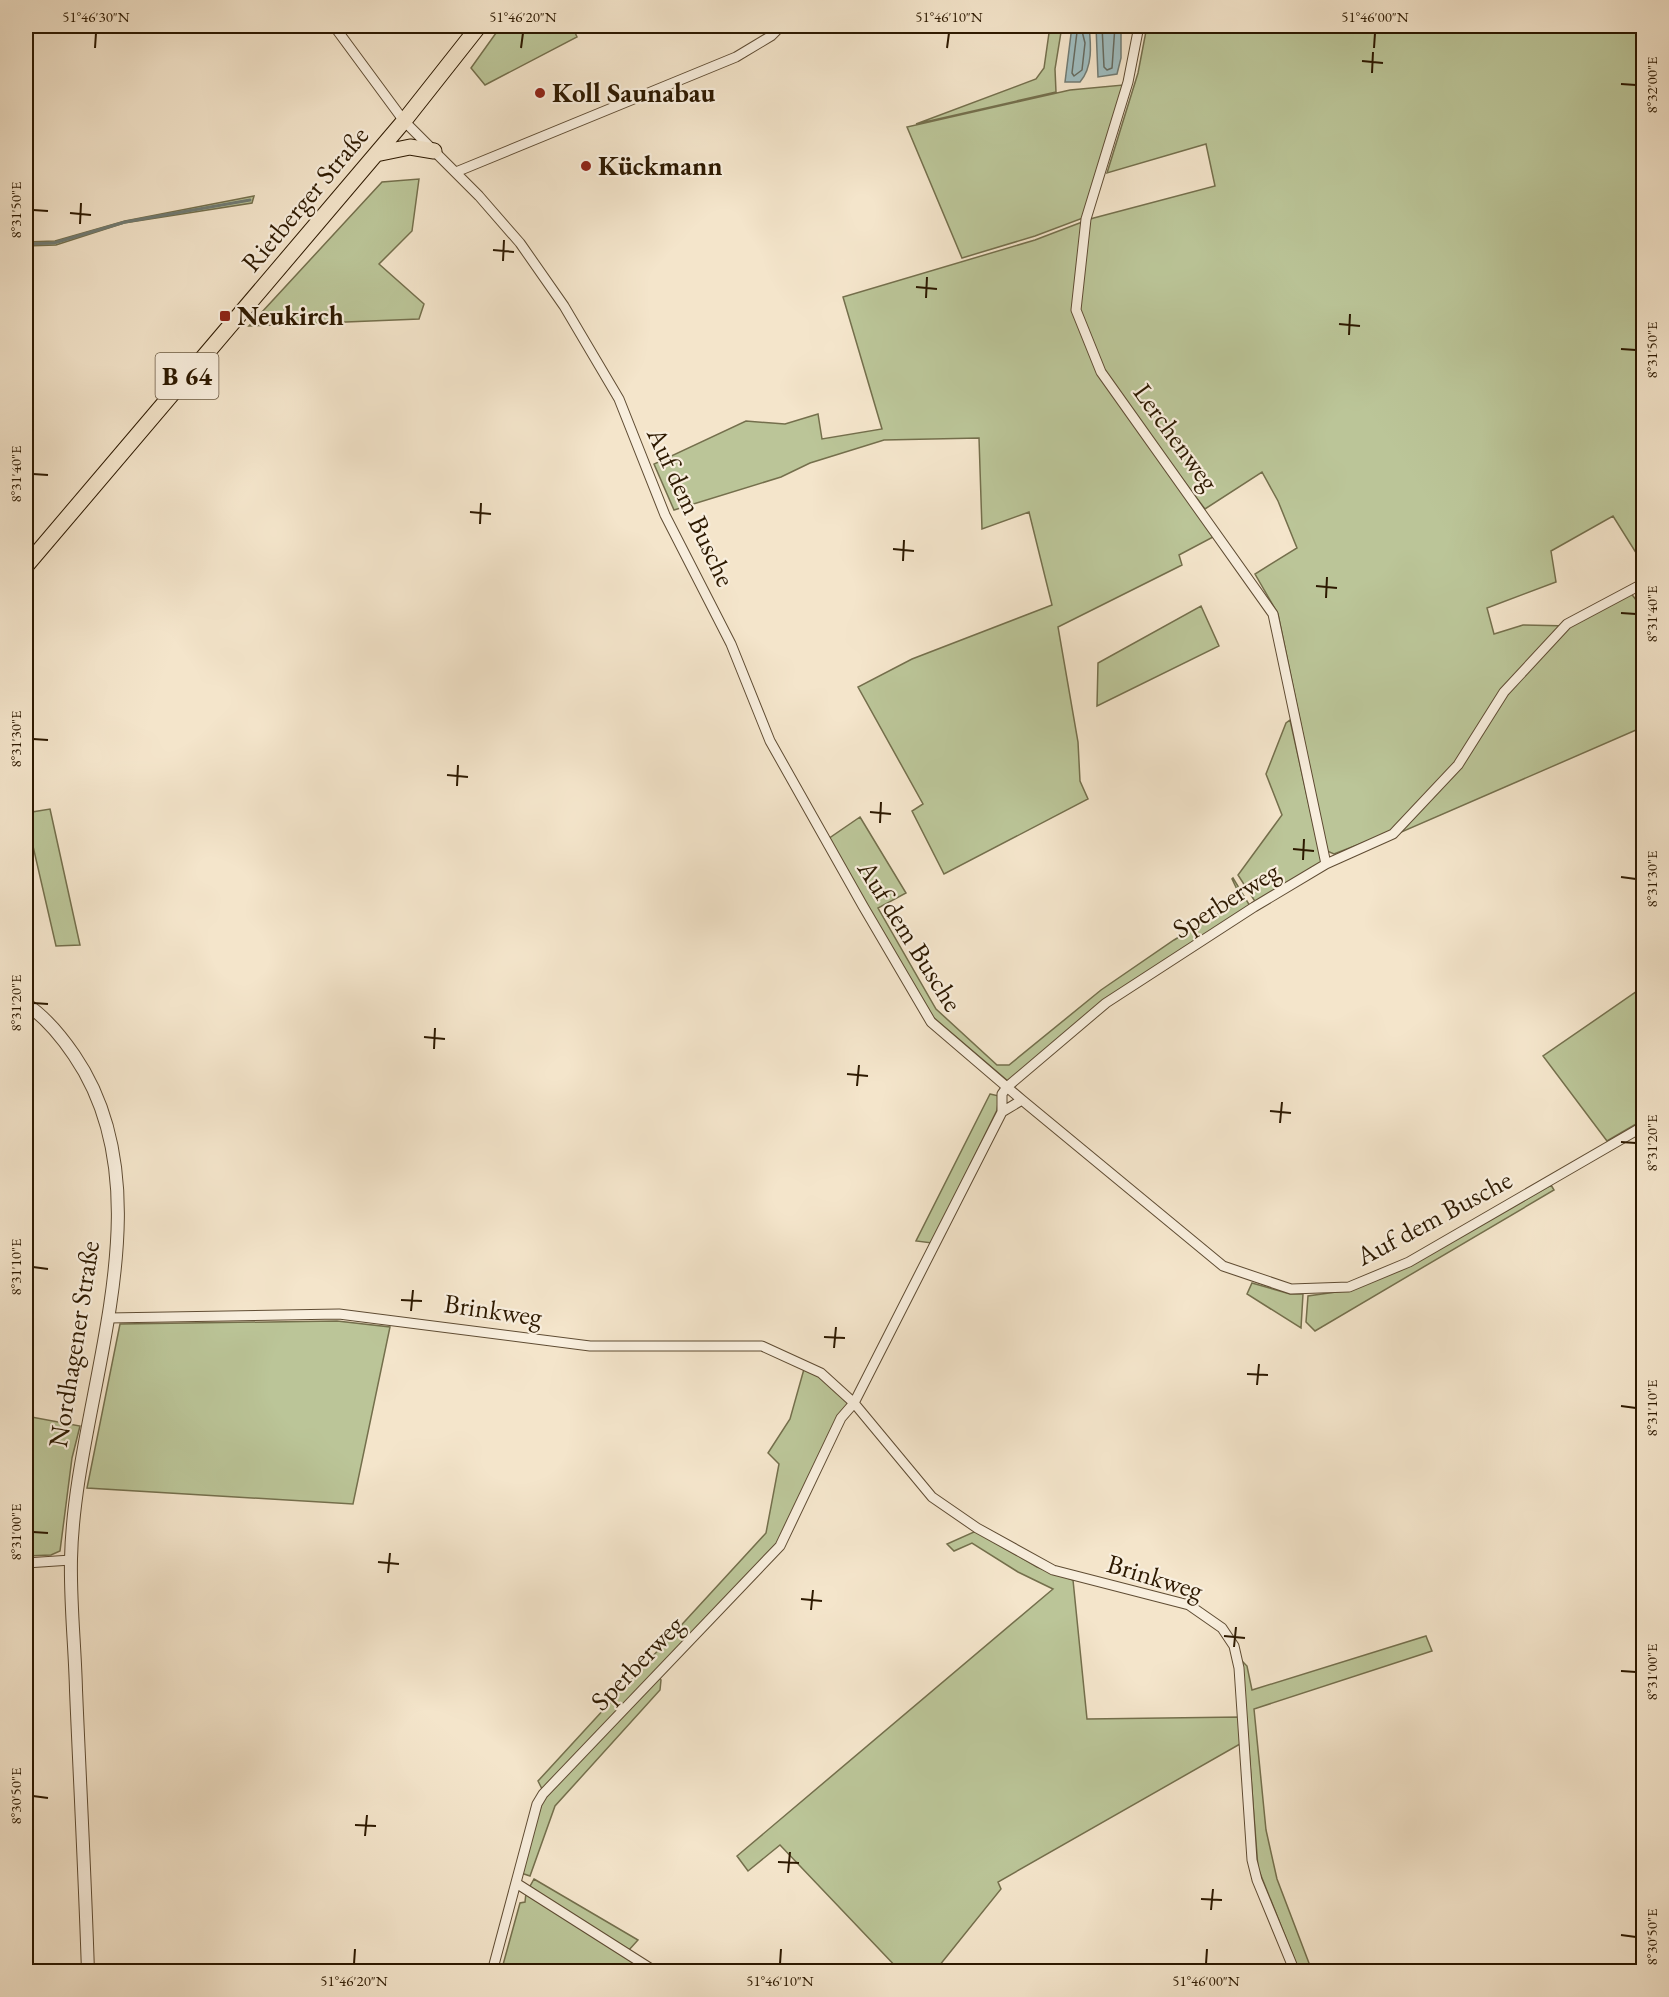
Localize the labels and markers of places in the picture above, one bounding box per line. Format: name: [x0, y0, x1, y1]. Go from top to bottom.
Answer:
place label: Koll Saunabau: [552, 75, 716, 110]
marker: Koll Saunabau: [533, 86, 547, 100]
place label: Kückmann: [598, 148, 723, 183]
marker: Kückmann: [579, 159, 593, 173]
place label: Neukirch: [237, 298, 344, 333]
marker: Neukirch: [218, 309, 232, 323]

